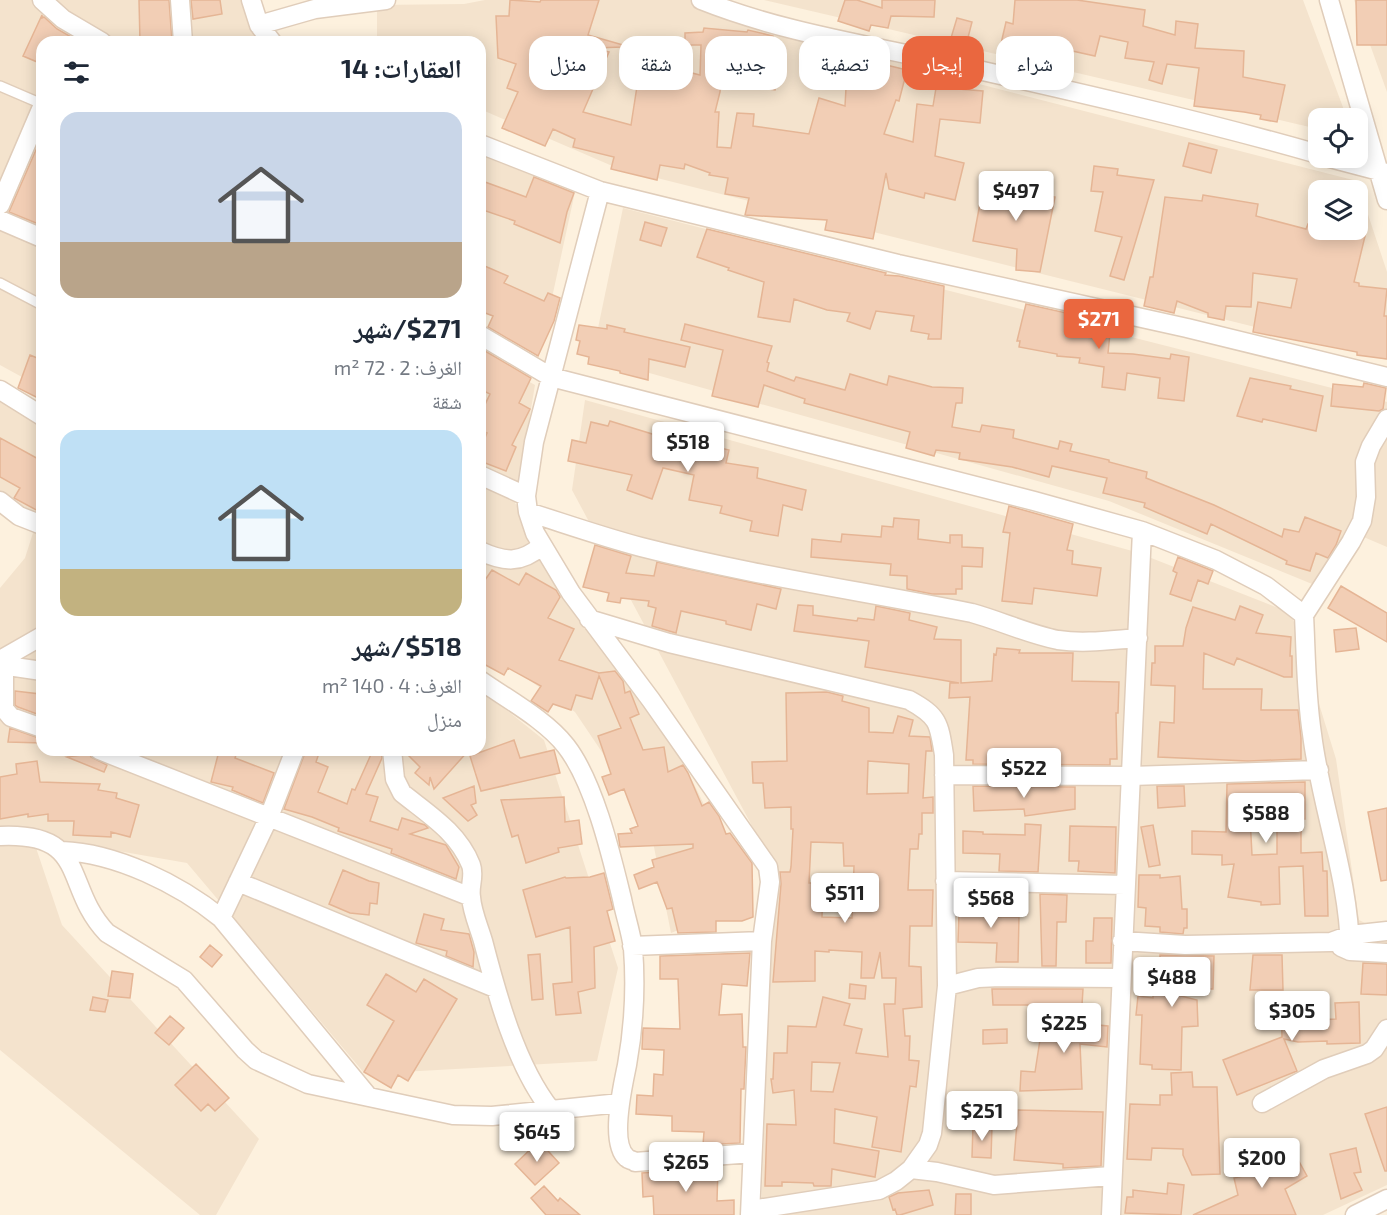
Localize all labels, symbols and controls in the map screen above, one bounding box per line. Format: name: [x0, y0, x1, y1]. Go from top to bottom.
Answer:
chip: منزل: [529, 36, 607, 90]
chip: شقة: [619, 36, 693, 90]
chip: جديد: [705, 36, 787, 90]
chip: تصفية: [799, 36, 890, 90]
chip: إيجار: [902, 36, 984, 90]
chip: شراء: [996, 36, 1074, 90]
text: العقارات: 14: [341, 52, 462, 83]
icon: filters: [60, 56, 93, 89]
map controls: [1308, 108, 1368, 240]
button: locate: [1308, 108, 1368, 168]
icon: home: [207, 151, 315, 259]
pin: $497: [980, 171, 1052, 222]
text: $497: [993, 178, 1039, 202]
button: layers: [1308, 180, 1368, 240]
pin: $271: [1063, 299, 1135, 350]
text: $271: [1078, 306, 1120, 330]
text: $271/شهر: [354, 312, 462, 343]
text: الغرف: 2 · 72 m²: [334, 355, 462, 379]
text: شقة: [432, 389, 462, 413]
pin: $518: [652, 422, 724, 473]
text: $518: [666, 429, 710, 453]
icon: home: [207, 469, 315, 577]
text: $518/شهر: [352, 630, 462, 661]
text: الغرف: 4 · 140 m²: [322, 673, 462, 697]
text: منزل: [427, 707, 462, 731]
pin: $522: [988, 748, 1060, 799]
text: $522: [1001, 755, 1047, 779]
pin: $588: [1230, 793, 1302, 844]
text: $588: [1242, 800, 1290, 824]
pin: $511: [809, 873, 881, 924]
pin: $568: [955, 878, 1027, 929]
text: $511: [825, 880, 865, 904]
text: $568: [968, 885, 1014, 909]
pin: $488: [1136, 957, 1208, 1008]
text: $488: [1147, 964, 1197, 988]
pin: $305: [1256, 991, 1328, 1042]
text: $305: [1269, 998, 1315, 1022]
pin: $225: [1028, 1003, 1100, 1054]
text: $225: [1041, 1010, 1087, 1034]
pin: $251: [946, 1091, 1018, 1142]
text: $251: [961, 1098, 1003, 1122]
pin: $645: [501, 1112, 573, 1163]
text: $645: [513, 1119, 561, 1143]
pin: $200: [1226, 1138, 1298, 1189]
pin: $265: [650, 1142, 722, 1193]
text: $200: [1238, 1145, 1286, 1169]
text: $265: [663, 1149, 709, 1173]

